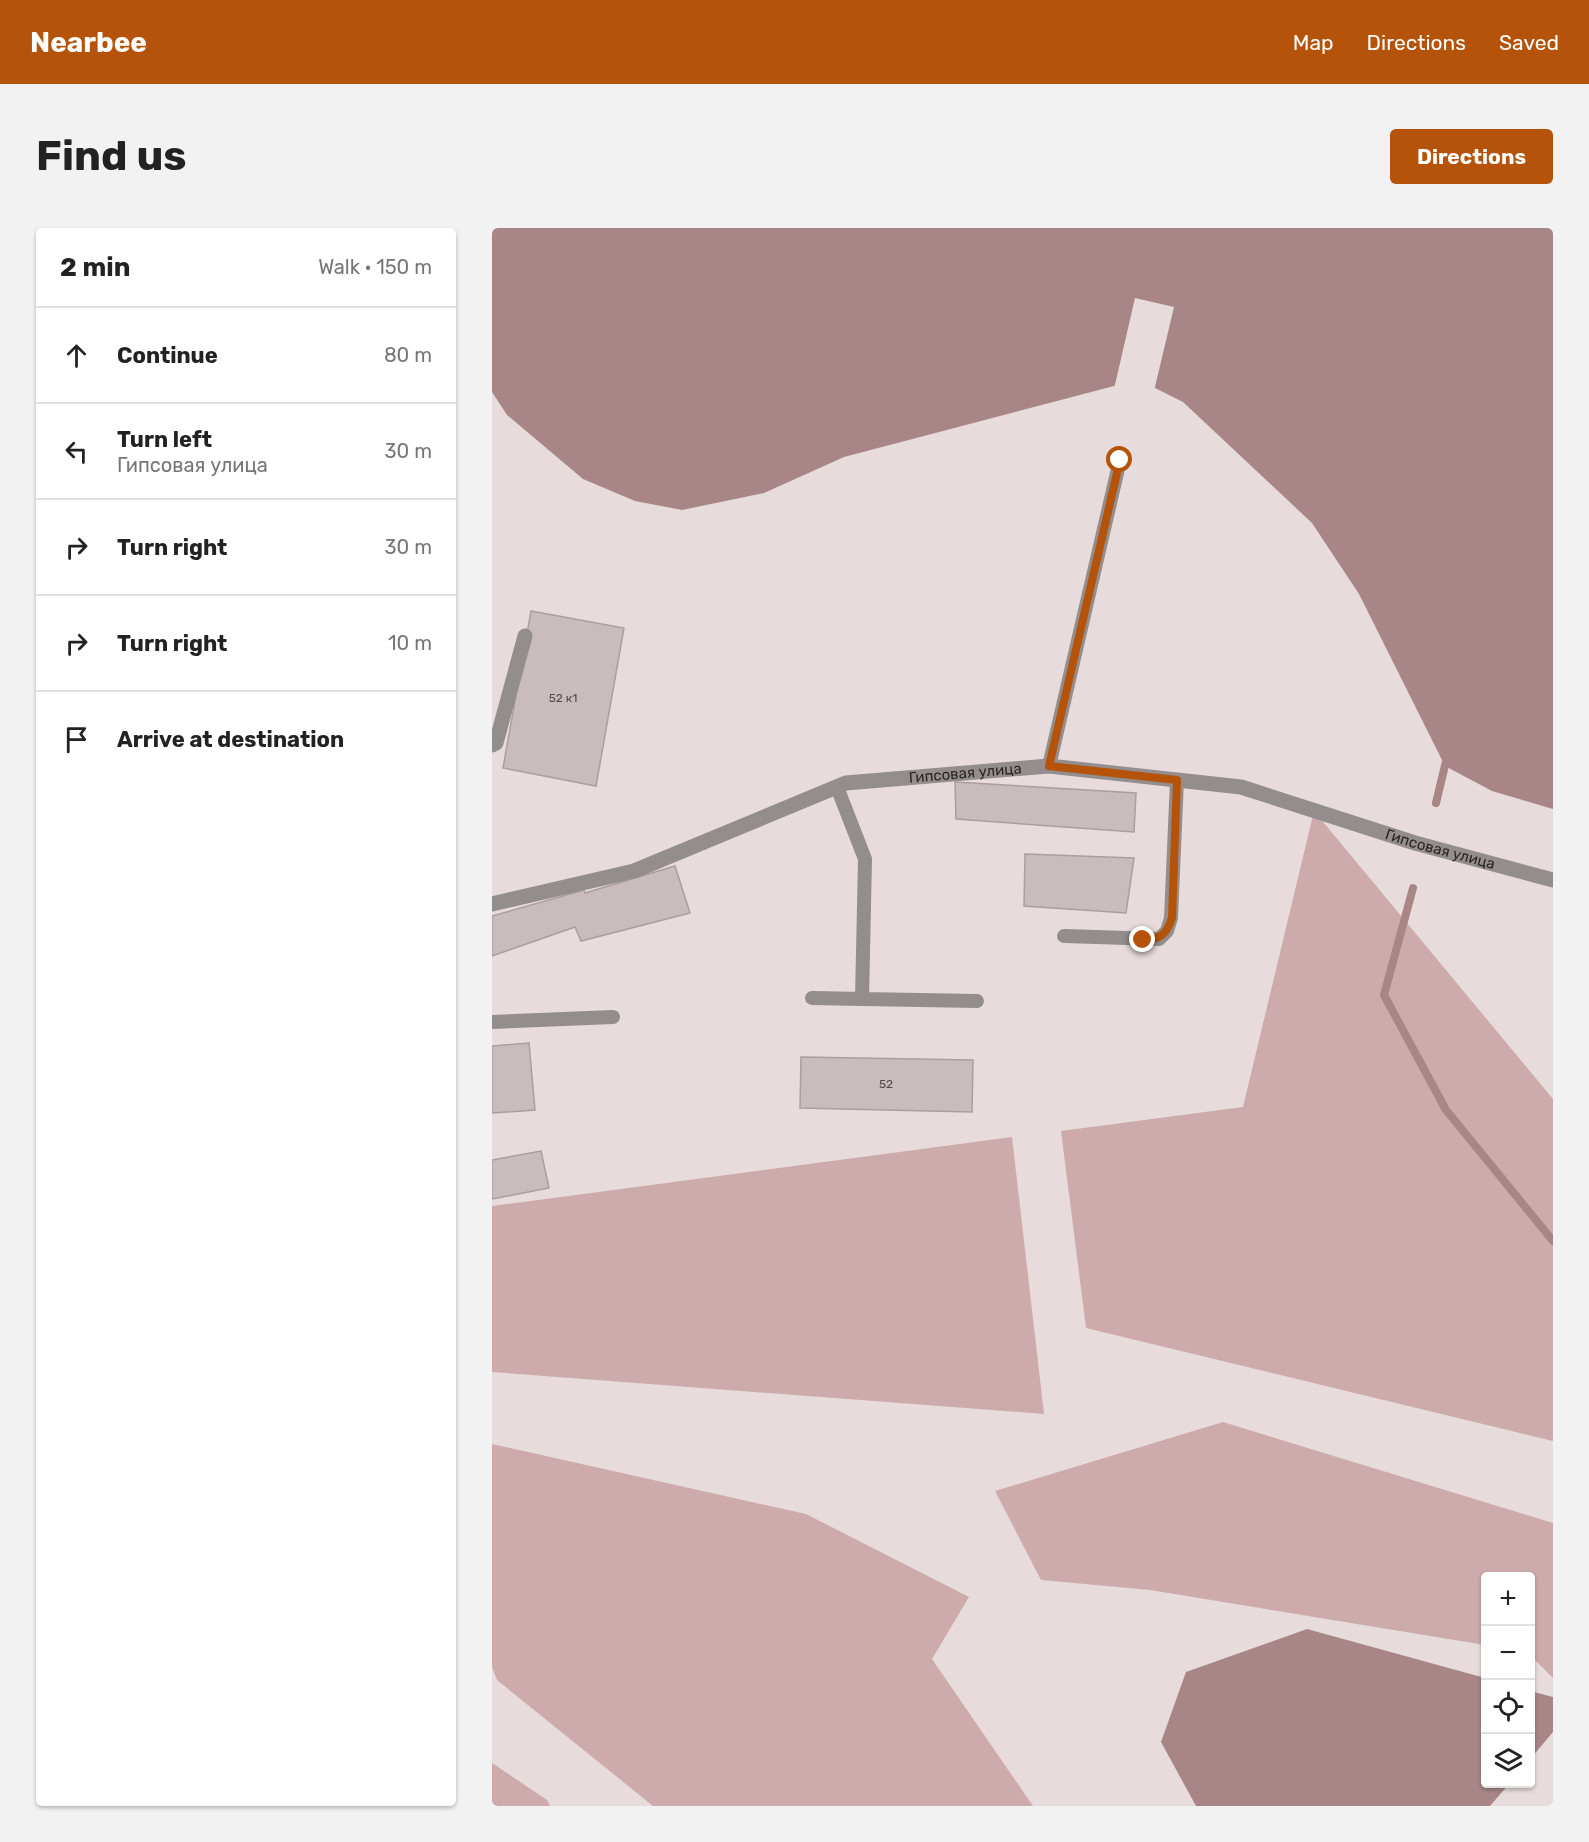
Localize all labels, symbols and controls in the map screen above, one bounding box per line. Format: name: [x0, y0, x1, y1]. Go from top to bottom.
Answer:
text: Nearbee: [30, 26, 147, 59]
text: Map: [1293, 30, 1334, 55]
text: Directions: [1367, 30, 1466, 55]
text: Saved: [1499, 30, 1559, 55]
button: Directions: [1390, 129, 1553, 184]
text: Find us: [36, 131, 187, 181]
text: 2 min: [60, 252, 130, 283]
text: Walk · 150 m: [318, 255, 432, 279]
icon: ahead: [60, 339, 93, 372]
text: Continue: [117, 342, 218, 369]
text: 80 m: [384, 343, 432, 367]
text: Turn left: [117, 426, 212, 453]
icon: left: [60, 435, 93, 468]
text: 30 m: [385, 439, 432, 463]
route start: [1106, 446, 1132, 472]
text: Гипсовая улица: [117, 453, 268, 477]
icon: right: [60, 531, 93, 564]
text: Turn right: [117, 534, 227, 561]
text: 30 m: [385, 535, 432, 559]
icon: right: [60, 627, 93, 660]
text: Turn right: [117, 630, 227, 657]
text: 10 m: [388, 631, 432, 655]
house number: 52 к1: [549, 691, 577, 705]
icon: arrive: [60, 723, 93, 756]
text: Arrive at destination: [117, 726, 344, 753]
street label: Гипсовая улица: [908, 759, 1022, 787]
street label: Гипсовая улица: [1383, 825, 1497, 873]
route end: [1129, 926, 1155, 952]
house number: 52: [879, 1077, 893, 1091]
map controls: [1481, 1572, 1535, 1788]
button: +: [1481, 1572, 1535, 1626]
button: −: [1481, 1626, 1535, 1680]
button: locate: [1481, 1680, 1535, 1734]
button: layers: [1481, 1734, 1535, 1788]

